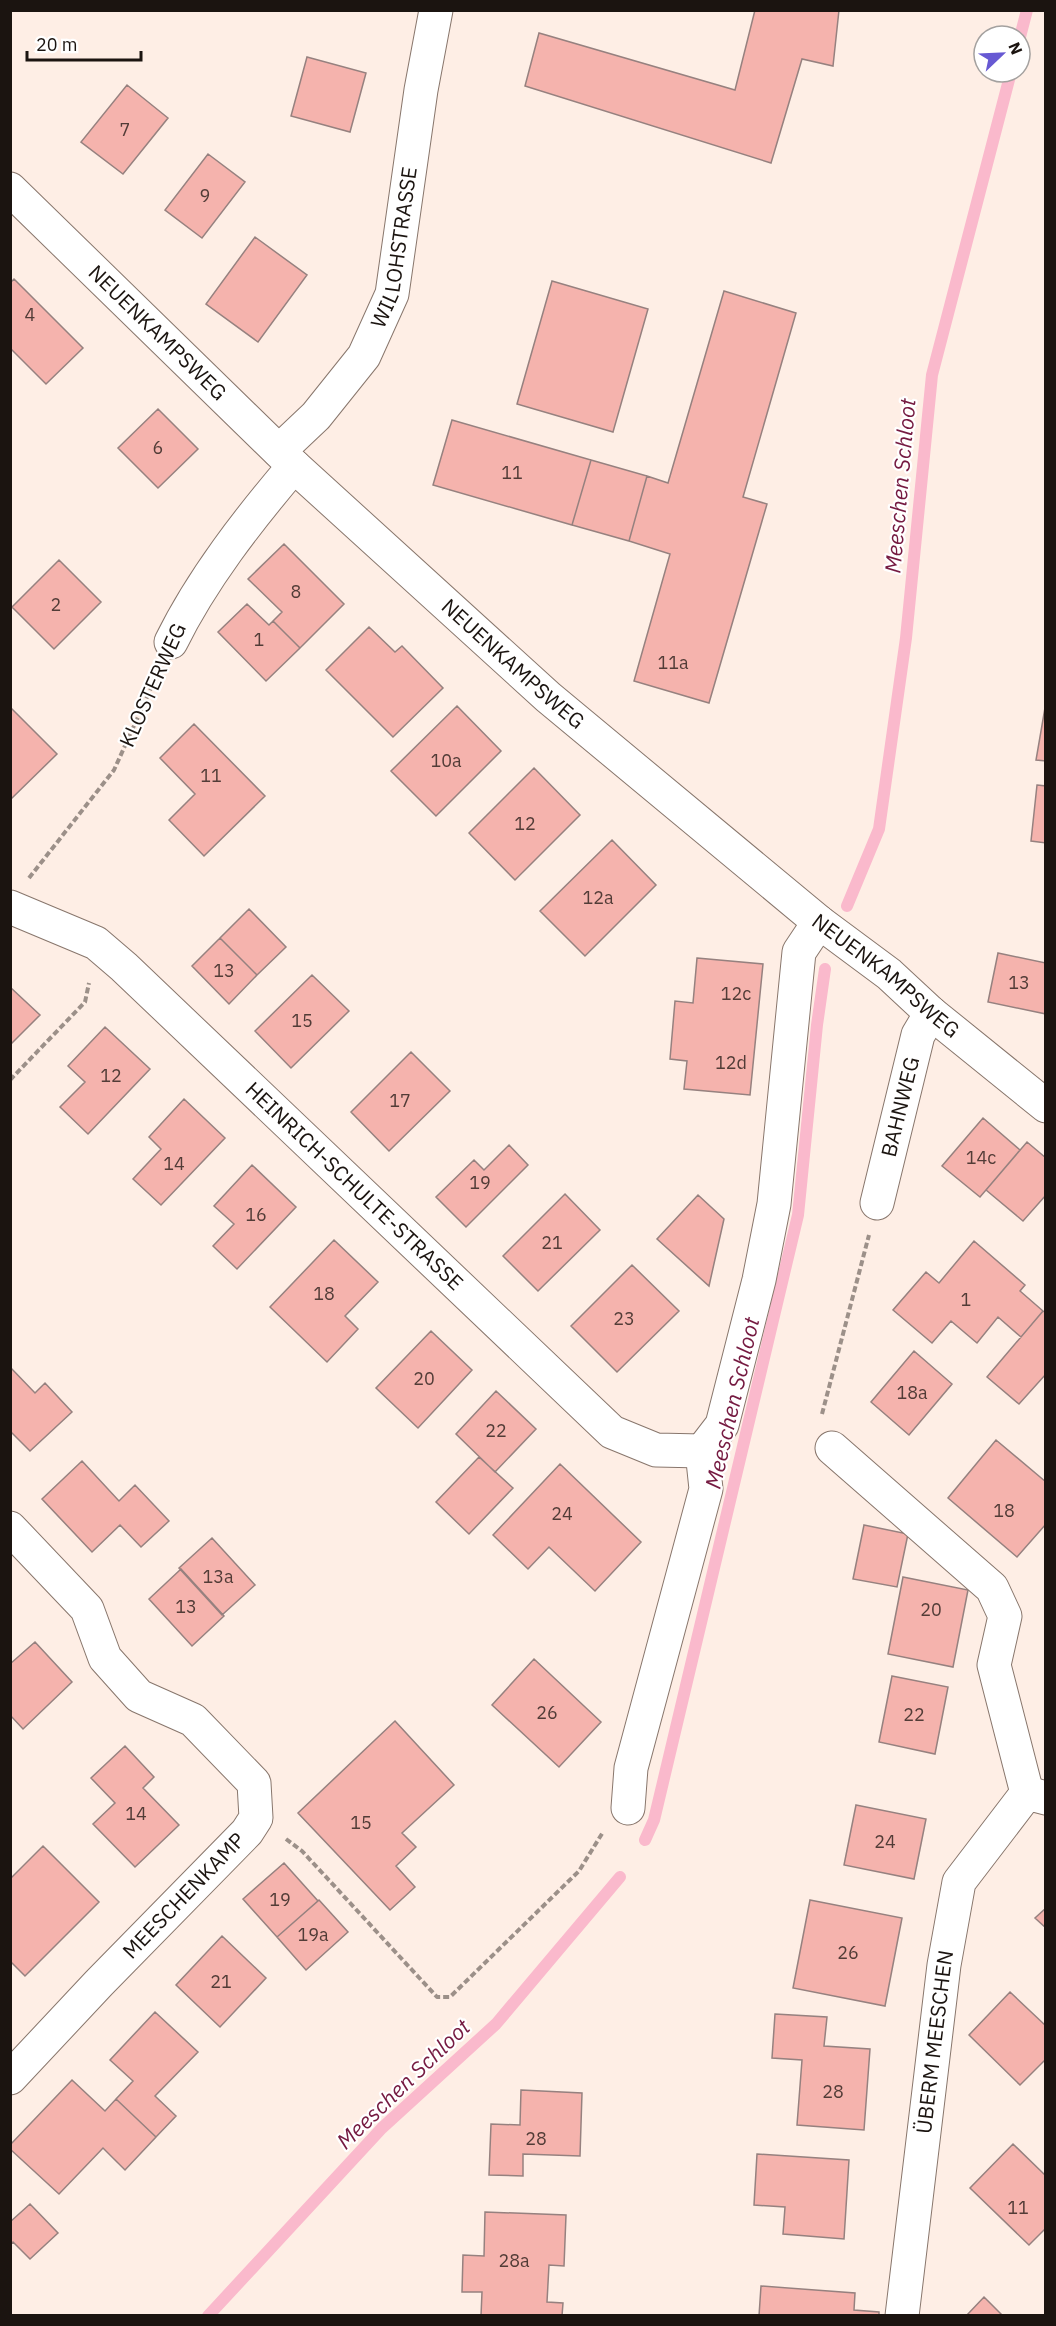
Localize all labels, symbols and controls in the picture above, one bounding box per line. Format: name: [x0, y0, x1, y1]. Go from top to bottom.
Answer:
scale bar: [27, 24, 141, 62]
north arrow: [972, 24, 1032, 84]
text: 20 m: [36, 33, 78, 56]
text: N: [1004, 39, 1027, 57]
house number: 7: [120, 118, 130, 141]
street label: WILLOHSTRASSE: [363, 165, 423, 332]
house number: 9: [200, 184, 210, 207]
street label: NEUENKAMPSWEG: [83, 258, 233, 406]
house number: 4: [25, 303, 36, 326]
water label: Meeschen Schloot: [877, 397, 922, 574]
house number: 6: [153, 436, 163, 459]
house number: 11: [501, 461, 523, 484]
house number: 8: [291, 580, 301, 603]
street label: NEUENKAMPSWEG: [436, 592, 591, 735]
house number: 2: [51, 593, 61, 616]
street label: KLOSTERWEG: [112, 618, 192, 751]
house number: 1: [254, 628, 264, 651]
house number: 11a: [657, 651, 689, 674]
house number: 10a: [430, 749, 462, 772]
house number: 11: [200, 764, 222, 787]
house number: 12: [514, 812, 536, 835]
house number: 12a: [582, 886, 614, 909]
street label: NEUENKAMPSWEG: [807, 907, 966, 1044]
house number: 13: [213, 959, 235, 982]
house number: 13: [1008, 971, 1030, 994]
house number: 12c: [721, 982, 751, 1005]
house number: 15: [291, 1009, 313, 1032]
house number: 12d: [715, 1051, 747, 1074]
street label: BAHNWEG: [874, 1054, 925, 1160]
house number: 12: [100, 1064, 122, 1087]
street label: HEINRICH-SCHULTE-STRASSE: [240, 1075, 470, 1296]
house number: 17: [389, 1089, 411, 1112]
house number: 14c: [966, 1146, 996, 1169]
house number: 14: [163, 1152, 185, 1175]
house number: 19: [469, 1171, 491, 1194]
house number: 16: [245, 1203, 267, 1226]
house number: 21: [541, 1231, 563, 1254]
house number: 18: [313, 1282, 335, 1305]
house number: 1: [961, 1288, 971, 1311]
house number: 23: [613, 1307, 635, 1330]
water label: Meeschen Schloot: [698, 1313, 766, 1491]
house number: 20: [413, 1367, 435, 1390]
house number: 18a: [896, 1381, 928, 1404]
house number: 22: [485, 1419, 507, 1442]
house number: 18: [993, 1499, 1015, 1522]
house number: 24: [551, 1502, 573, 1525]
house number: 13a: [202, 1565, 234, 1588]
house number: 13: [175, 1595, 197, 1618]
house number: 20: [920, 1598, 942, 1621]
house number: 26: [536, 1701, 558, 1724]
house number: 22: [903, 1703, 925, 1726]
house number: 14: [125, 1802, 147, 1825]
house number: 15: [350, 1811, 372, 1834]
street label: MEESCHENKAMP: [116, 1826, 251, 1964]
house number: 24: [874, 1830, 896, 1853]
house number: 19: [269, 1888, 291, 1911]
house number: 19a: [297, 1923, 329, 1946]
house number: 26: [837, 1941, 859, 1964]
street label: ÜBERM MEESCHEN: [909, 1948, 959, 2135]
house number: 21: [210, 1970, 232, 1993]
water label: Meeschen Schloot: [330, 2012, 476, 2155]
house number: 28: [822, 2080, 844, 2103]
house number: 28: [525, 2127, 547, 2150]
house number: 11: [1007, 2196, 1029, 2219]
house number: 28a: [498, 2249, 530, 2272]

